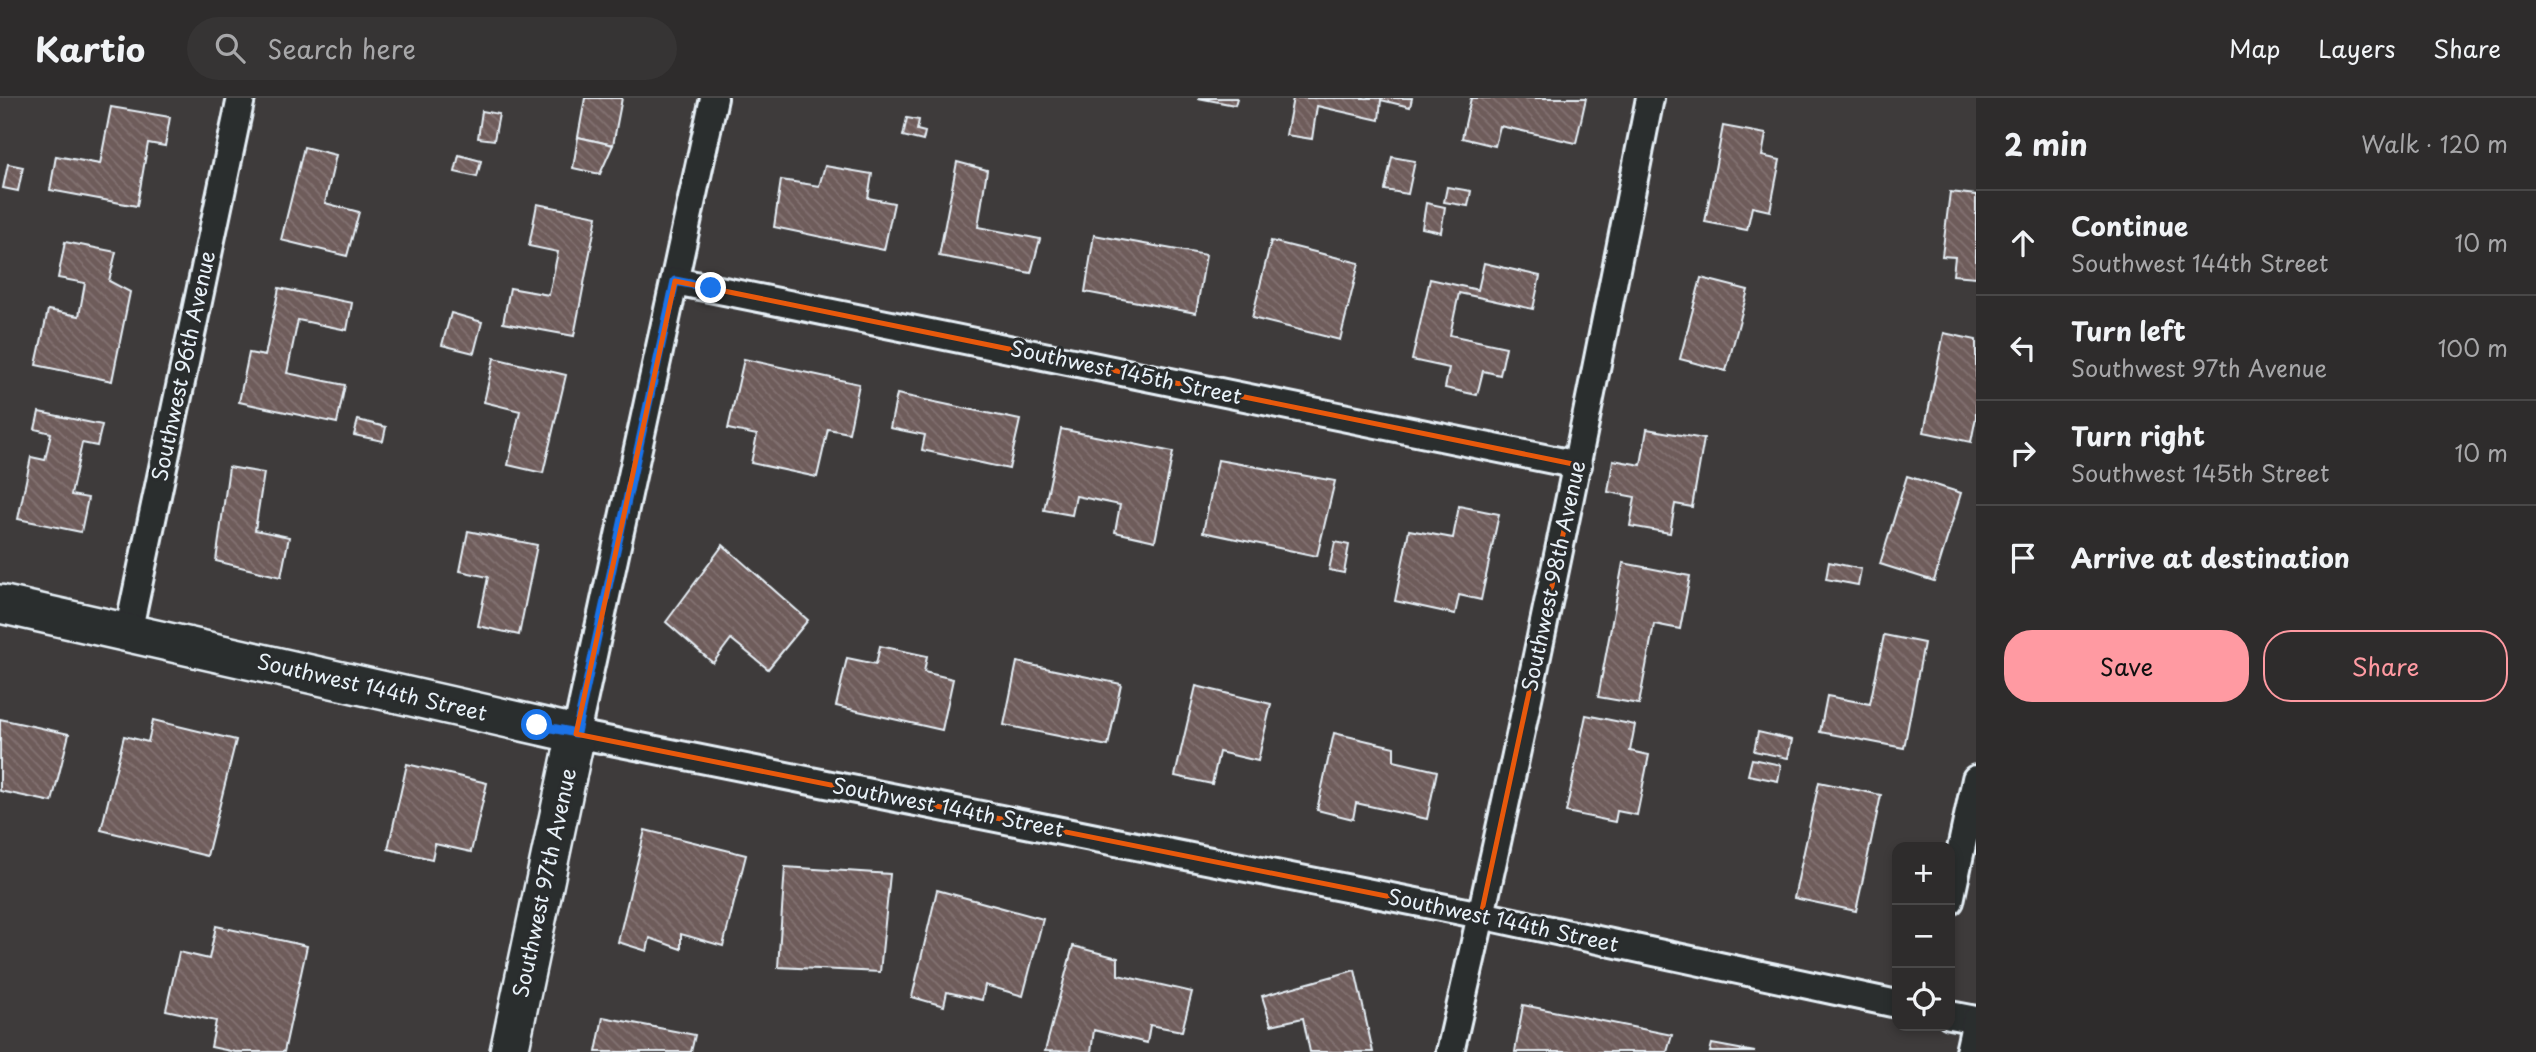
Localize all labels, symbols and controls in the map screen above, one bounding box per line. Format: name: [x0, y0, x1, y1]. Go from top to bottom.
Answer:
search box: [187, 17, 677, 80]
text: Kartio: [35, 23, 145, 73]
icon: search: [211, 29, 249, 67]
text: Search here: [267, 29, 416, 68]
text: Map: [2229, 30, 2280, 66]
text: Layers: [2318, 30, 2395, 66]
text: Share: [2433, 30, 2501, 66]
text: 2 min: [2004, 121, 2088, 166]
text: Walk · 120 m: [2361, 126, 2508, 161]
text: Continue: [2071, 206, 2188, 245]
icon: ahead: [2004, 224, 2042, 262]
text: 10 m: [2454, 225, 2508, 260]
text: Southwest 144th Street: [2071, 245, 2329, 280]
street label: Southwest 96th Avenue: [142, 247, 222, 484]
route end: [695, 272, 726, 303]
text: Turn left: [2071, 311, 2186, 350]
icon: left: [2004, 329, 2042, 367]
text: 100 m: [2438, 330, 2508, 365]
street label: Southwest 145th Street: [1008, 331, 1245, 411]
text: Southwest 97th Avenue: [2071, 350, 2327, 385]
text: Turn right: [2071, 416, 2205, 455]
icon: right: [2004, 434, 2042, 472]
text: 10 m: [2454, 435, 2508, 470]
text: Southwest 145th Street: [2071, 455, 2329, 490]
street label: Southwest 98th Avenue: [1512, 457, 1592, 694]
text: Arrive at destination: [2071, 538, 2350, 577]
icon: arrive: [2004, 539, 2042, 577]
button: Save: [2004, 630, 2249, 702]
button: Share: [2263, 630, 2508, 702]
street label: Southwest 144th Street: [254, 644, 491, 728]
route start: [521, 709, 552, 740]
street label: Southwest 97th Avenue: [503, 765, 583, 1000]
street label: Southwest 144th Street: [830, 768, 1067, 844]
map controls: [1892, 842, 1955, 1031]
button: +: [1892, 842, 1955, 905]
street label: Southwest 144th Street: [1385, 879, 1622, 959]
button: −: [1892, 905, 1955, 968]
button: locate: [1892, 968, 1955, 1031]

